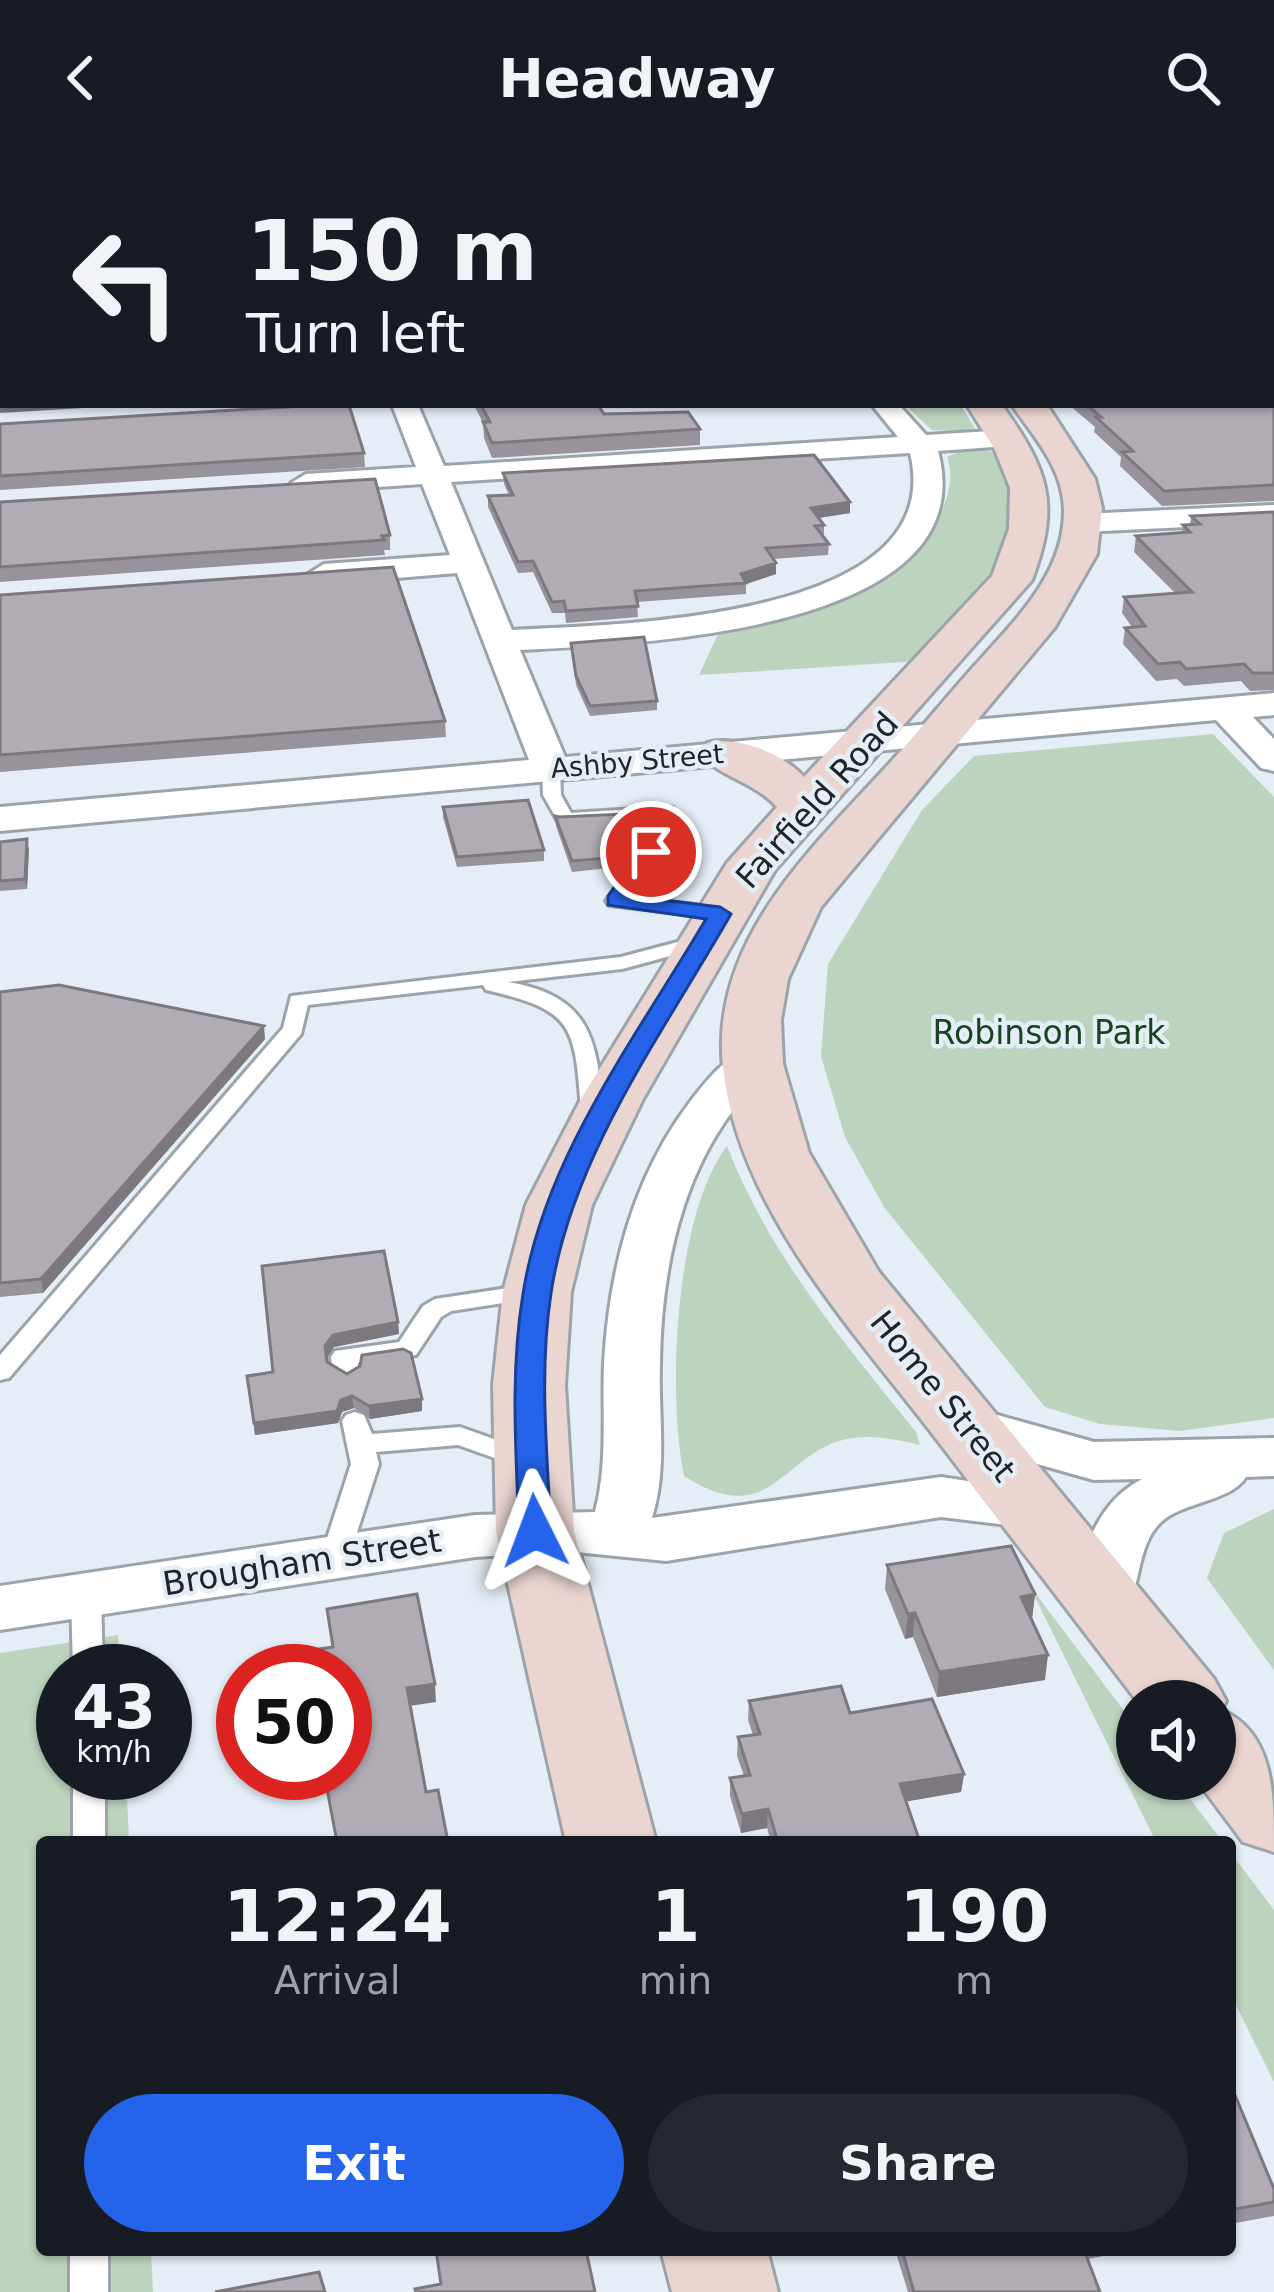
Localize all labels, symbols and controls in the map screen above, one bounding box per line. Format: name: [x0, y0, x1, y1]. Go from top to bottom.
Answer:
icon: back: [48, 45, 114, 111]
icon: search: [1160, 45, 1226, 111]
text: Headway: [499, 47, 775, 110]
text: 150 m: [246, 202, 538, 300]
icon: left: [48, 204, 204, 360]
text: Turn left: [246, 302, 465, 365]
street label: Fairfield Road: [728, 704, 906, 896]
street label: Ashby Street: [549, 738, 725, 784]
pin: [600, 801, 702, 903]
icon: arrive: [618, 819, 684, 885]
park label: Robinson Park: [933, 1013, 1166, 1052]
street label: Home Street: [862, 1303, 1024, 1489]
position arrow: [472, 1468, 598, 1594]
street label: Brougham Street: [160, 1521, 444, 1603]
speed limit sign: 50: [216, 1644, 372, 1800]
text: 43: [72, 1672, 156, 1742]
map controls: [1116, 1680, 1236, 1800]
button: sound: [1116, 1680, 1236, 1800]
text: km/h: [76, 1734, 152, 1769]
text: 12:24: [223, 1874, 452, 1958]
text: 1: [650, 1874, 700, 1958]
text: 190: [899, 1874, 1049, 1958]
text: Arrival: [274, 1958, 401, 2003]
text: min: [639, 1958, 712, 2003]
text: m: [955, 1958, 993, 2003]
button: Exit: [84, 2094, 624, 2232]
button: Share: [648, 2094, 1188, 2232]

